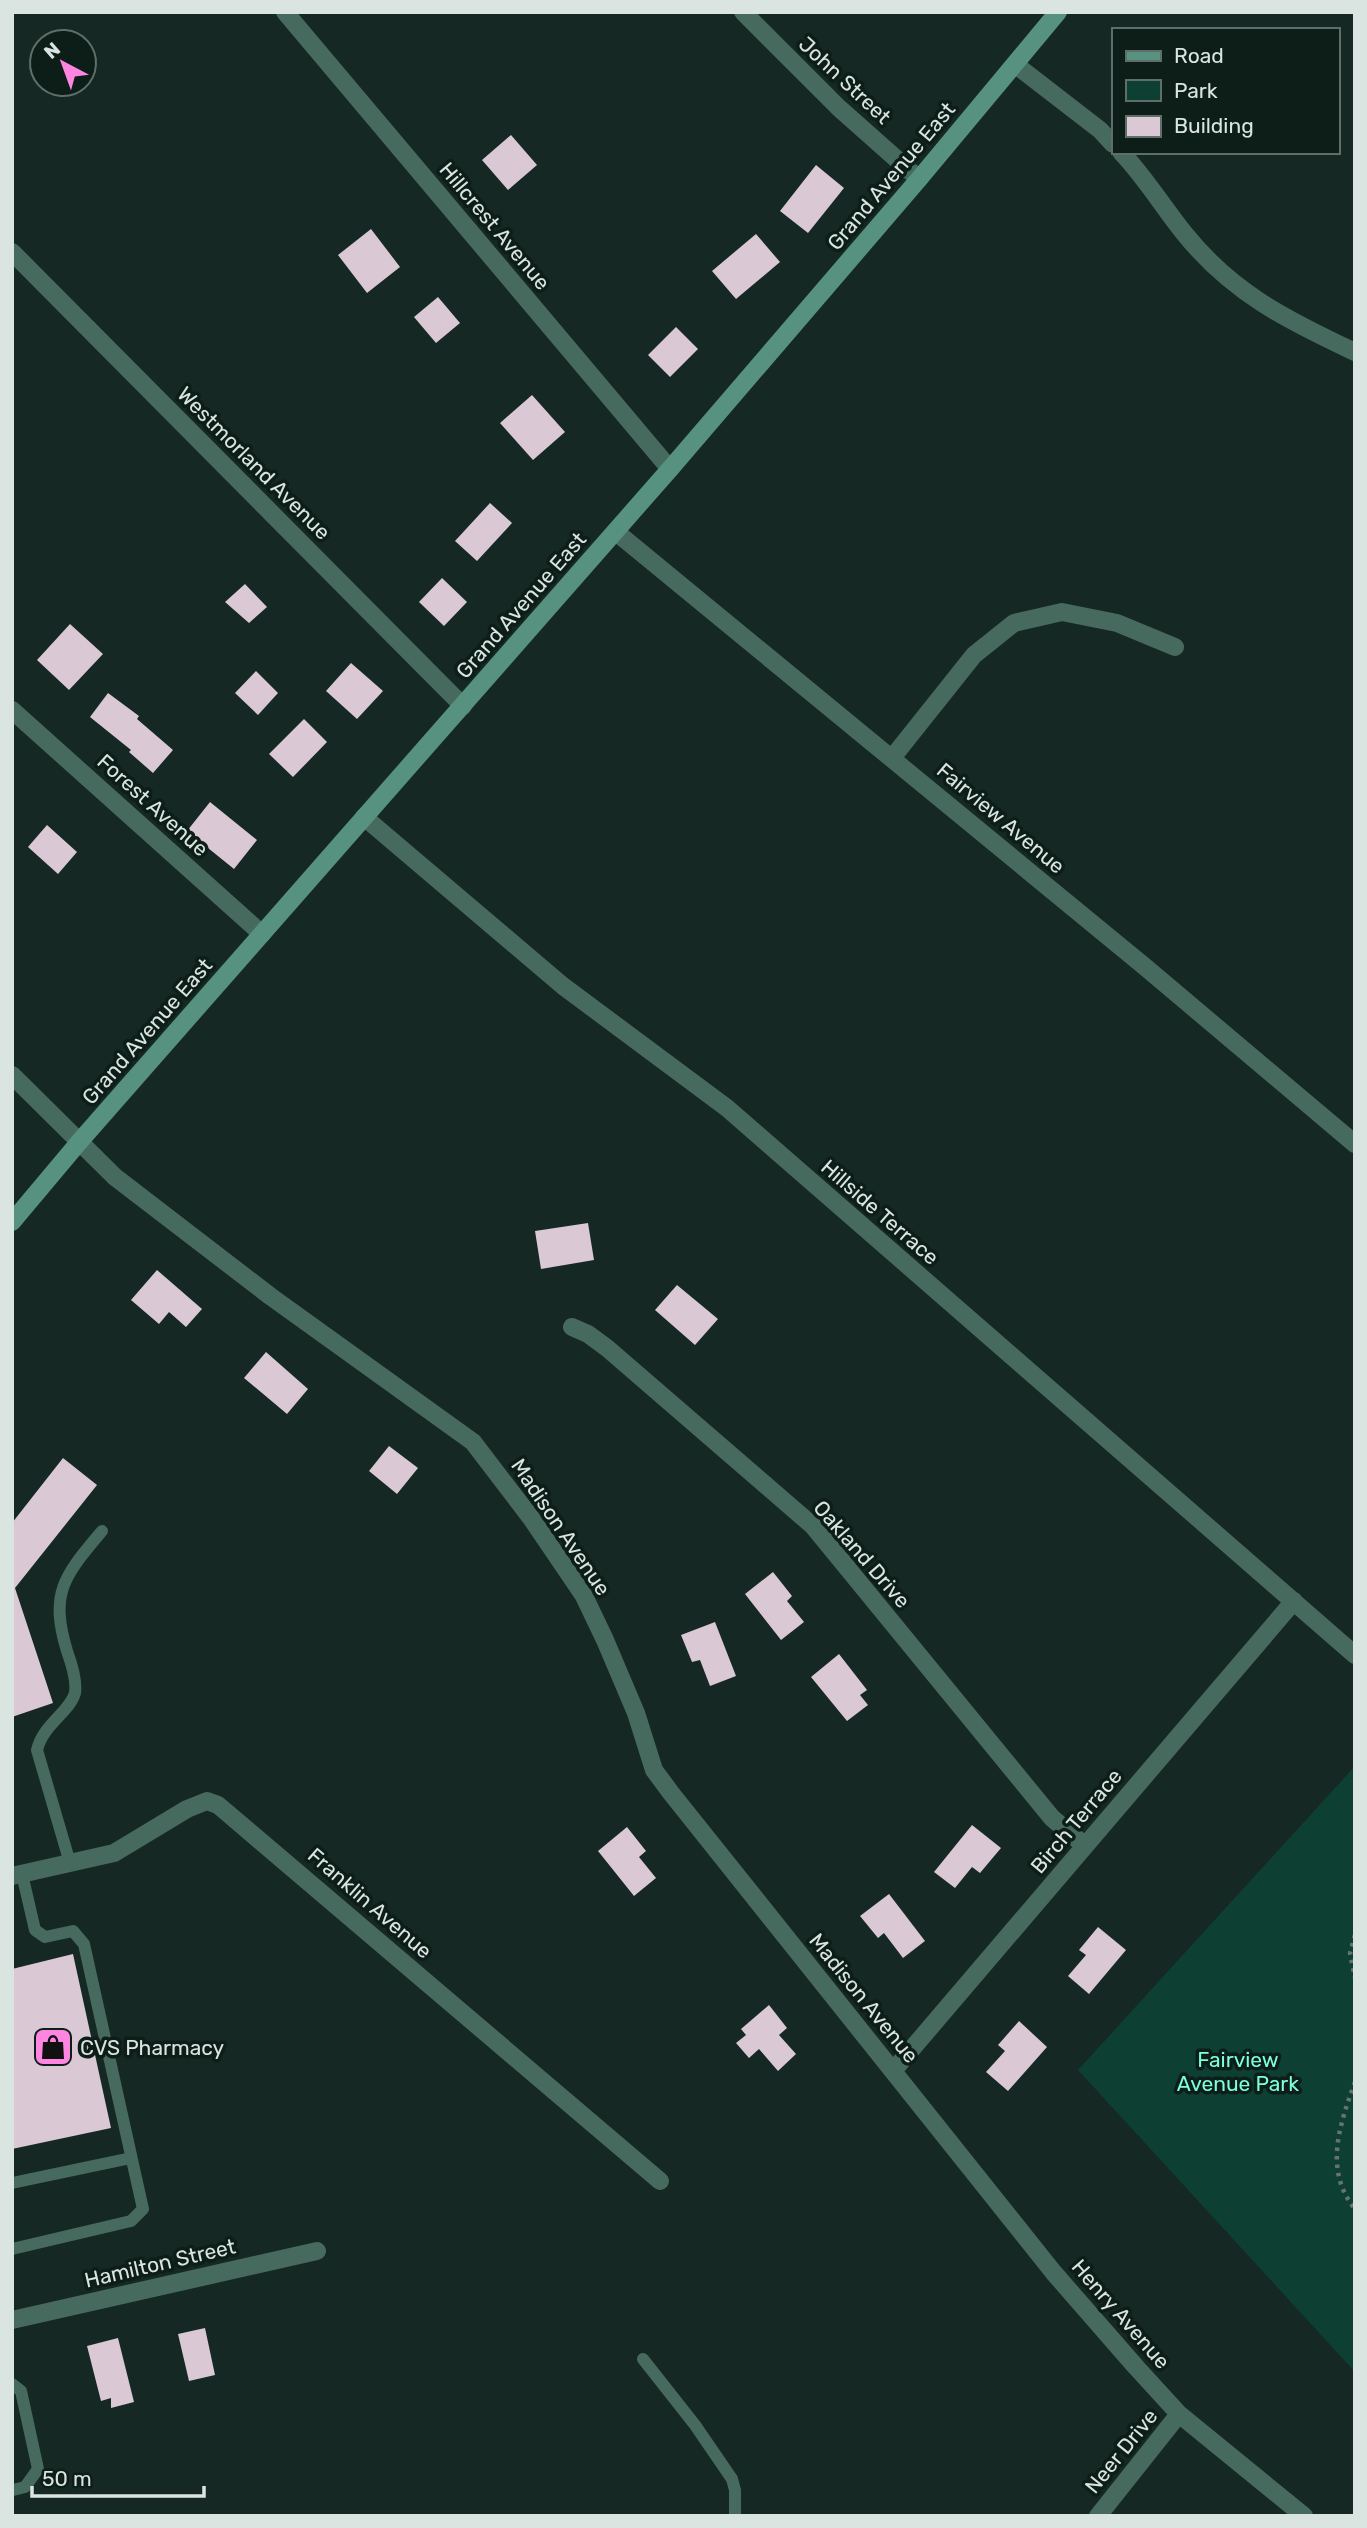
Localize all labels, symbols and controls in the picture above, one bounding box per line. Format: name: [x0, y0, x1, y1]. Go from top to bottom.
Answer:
north arrow: [28, 28, 98, 98]
legend: [1112, 28, 1339, 154]
street label: John Street: [794, 31, 896, 129]
text: N: [39, 37, 65, 64]
text: Road: [1174, 43, 1224, 68]
text: Park: [1174, 78, 1218, 103]
street label: Grand Avenue East: [822, 97, 960, 255]
text: Building: [1174, 113, 1254, 138]
street label: Hillcrest Avenue: [434, 157, 556, 295]
street label: Westmorland Avenue: [172, 381, 336, 545]
street label: Grand Avenue East: [451, 527, 591, 683]
street label: Forest Avenue: [92, 749, 214, 861]
street label: Fairview Avenue: [932, 757, 1070, 879]
street label: Grand Avenue East: [77, 953, 217, 1109]
street label: Hillside Terrace: [816, 1154, 944, 1270]
street label: Madison Avenue: [506, 1454, 616, 1600]
street label: Oakland Drive: [809, 1495, 915, 1613]
street label: Birch Terrace: [1025, 1764, 1127, 1878]
street label: Franklin Avenue: [303, 1842, 437, 1964]
street label: Madison Avenue: [804, 1928, 924, 2068]
shop icon: CVS Pharmacy: [32, 2026, 74, 2068]
place label: CVS Pharmacy: [80, 2035, 225, 2060]
park label: Fairview Avenue Park: [1177, 2047, 1299, 2096]
street label: Hamilton Street: [82, 2233, 238, 2293]
street label: Henry Avenue: [1067, 2254, 1175, 2374]
street label: Neer Drive: [1079, 2404, 1163, 2498]
scale bar: [32, 2454, 203, 2498]
text: 50 m: [42, 2466, 92, 2491]

